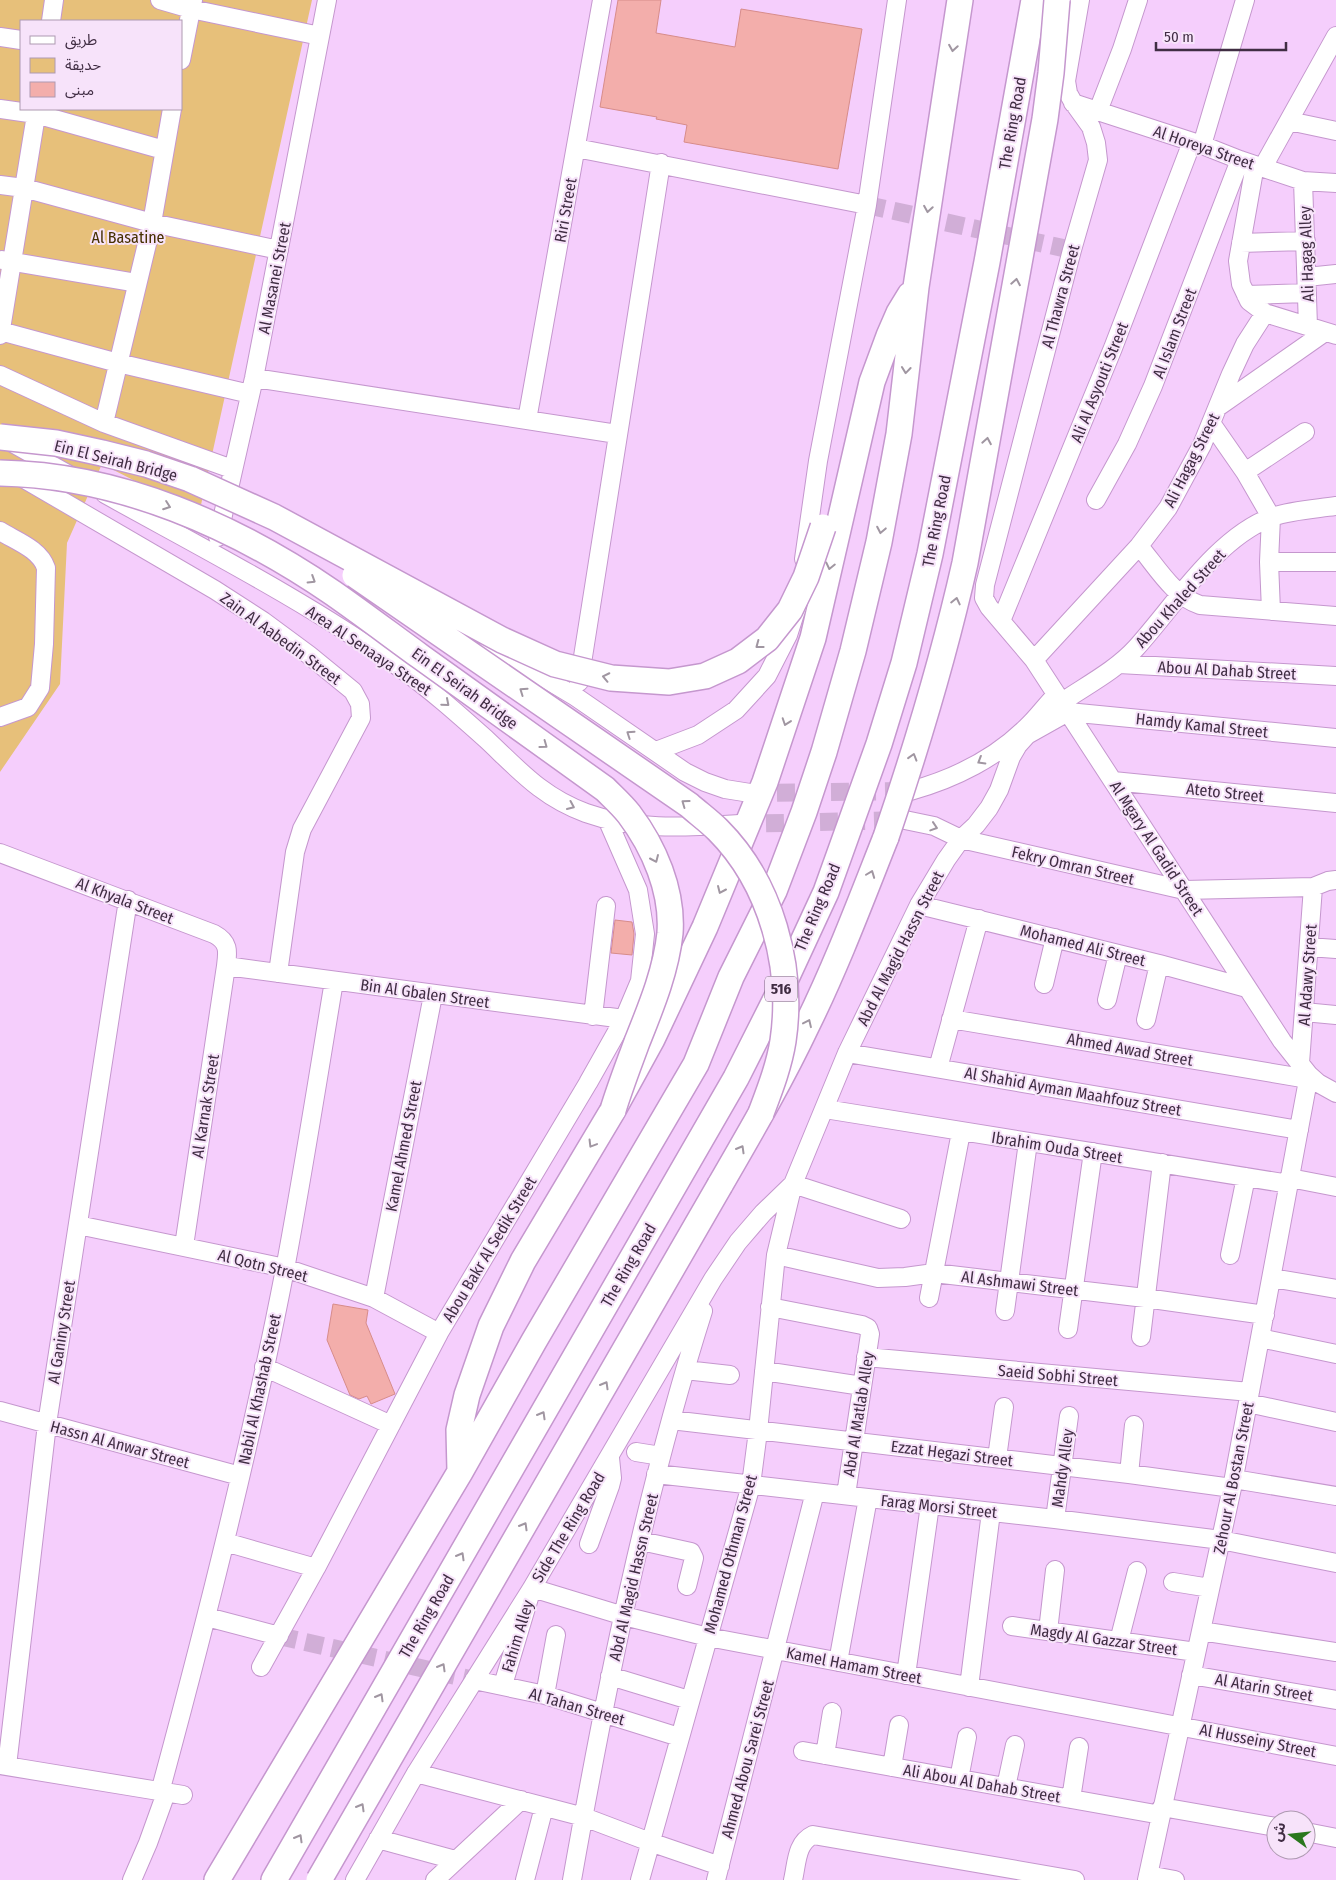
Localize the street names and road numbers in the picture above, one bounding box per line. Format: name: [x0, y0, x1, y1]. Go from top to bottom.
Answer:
street label: The Ring Road: [995, 76, 1030, 171]
street label: Al Horeya Street: [1151, 121, 1257, 174]
street label: Riri Street: [550, 175, 581, 244]
street label: Ali Hagag Alley: [1295, 205, 1318, 302]
street label: Al Masanei Street: [254, 220, 295, 336]
street label: Al Thawra Street: [1038, 241, 1084, 350]
street label: Al Islam Street: [1149, 285, 1201, 381]
street label: Ali Al Asyouti Street: [1067, 319, 1133, 445]
street label: Ali Hagag Street: [1160, 409, 1224, 511]
street label: Ein El Seirah Bridge: [52, 436, 179, 485]
street label: The Ring Road: [918, 474, 955, 569]
street label: Abou Khaled Street: [1131, 545, 1230, 651]
street label: Zain Al Aabedin Street: [217, 588, 345, 689]
street label: Area Al Senaaya Street: [303, 601, 436, 700]
street label: Ein El Seirah Bridge: [408, 644, 521, 733]
street label: Abou Al Dahab Street: [1157, 657, 1298, 684]
street label: Hamdy Kamal Street: [1135, 709, 1270, 742]
street label: Al Mgary Al Gadid Street: [1106, 777, 1208, 920]
street label: Ateto Street: [1185, 779, 1265, 806]
street label: Fekry Omran Street: [1010, 842, 1137, 889]
street label: The Ring Road: [791, 861, 844, 954]
street label: Abd Al Magid Hassn Street: [853, 867, 948, 1029]
street label: Al Khyala Street: [73, 873, 177, 928]
street label: Mohamed Ali Street: [1018, 921, 1148, 970]
street label: Al Adawy Street: [1294, 923, 1321, 1027]
street label: Bin Al Gbalen Street: [359, 975, 491, 1012]
road number: 516: [765, 976, 797, 1002]
street label: Ahmed Awad Street: [1065, 1029, 1195, 1070]
street label: Al Karnak Street: [188, 1052, 223, 1159]
street label: Al Shahid Ayman Maahfouz Street: [963, 1063, 1183, 1120]
street label: Kamel Ahmed Street: [381, 1078, 426, 1213]
street label: Ibrahim Ouda Street: [990, 1128, 1124, 1167]
street label: Abou Bakr Al Sedik Street: [438, 1172, 541, 1325]
street label: The Ring Road: [597, 1220, 660, 1310]
street label: Al Qotn Street: [216, 1245, 310, 1286]
street label: Al Ashmawi Street: [960, 1267, 1080, 1300]
street label: Al Ganiny Street: [44, 1278, 79, 1385]
street label: Nabil Al Khashab Street: [234, 1311, 285, 1466]
street label: Abd Al Matlab Alley: [839, 1350, 878, 1478]
street label: Saeid Sobhi Street: [997, 1361, 1120, 1390]
street label: Zehour Al Bostan Street: [1209, 1400, 1258, 1556]
street label: Hassn Al Anwar Street: [48, 1417, 192, 1472]
street label: Mahdy Alley: [1048, 1427, 1078, 1508]
street label: Ezzat Hegazi Street: [890, 1437, 1015, 1471]
street label: Side The Ring Road: [528, 1469, 609, 1586]
street label: Mohamed Othman Street: [700, 1472, 761, 1636]
street label: Abd Al Magid Hassn Street: [605, 1491, 662, 1663]
street label: Farag Morsi Street: [880, 1491, 999, 1522]
street label: The Ring Road: [395, 1571, 458, 1661]
street label: Fahim Alley: [498, 1597, 538, 1674]
street label: Magdy Al Gazzar Street: [1029, 1620, 1179, 1659]
street label: Kamel Hamam Street: [785, 1643, 924, 1688]
street label: Al Atarin Street: [1214, 1670, 1315, 1706]
street label: Ahmed Abou Sarei Street: [717, 1677, 778, 1840]
street label: Al Tahan Street: [527, 1684, 628, 1729]
street label: Al Husseiny Street: [1198, 1720, 1319, 1761]
street label: Ali Abou Al Dahab Street: [902, 1760, 1063, 1807]

